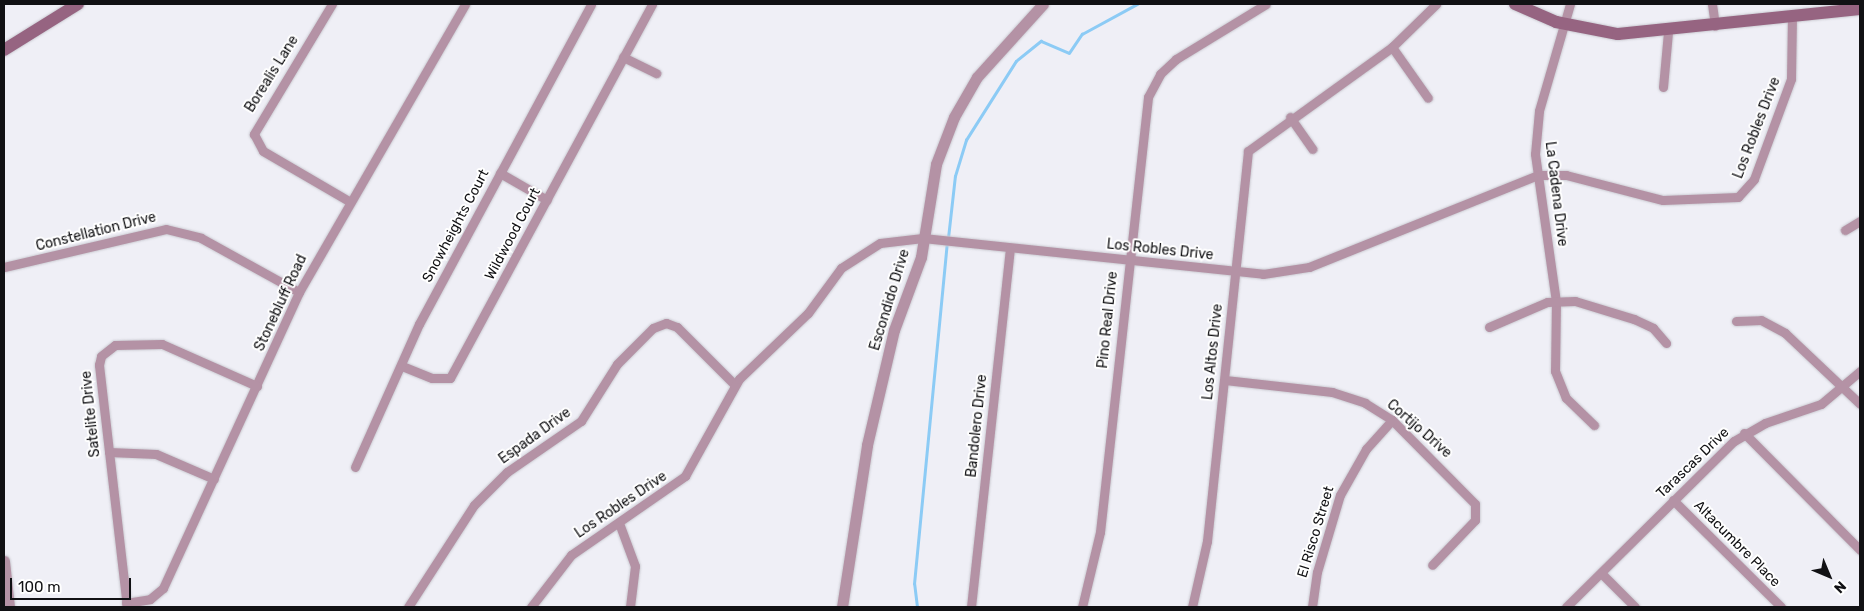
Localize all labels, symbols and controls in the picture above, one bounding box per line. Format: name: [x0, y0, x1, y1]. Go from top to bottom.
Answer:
street label: Borealis Lane: [242, 32, 302, 116]
street label: Los Robles Drive: [1730, 75, 1784, 181]
street label: La Cadena Drive: [1541, 141, 1571, 247]
street label: Snowheights Court: [419, 167, 493, 285]
street label: Wildwood Court: [482, 185, 544, 283]
street label: Constellation Drive: [34, 209, 158, 255]
street label: Los Robles Drive: [1106, 236, 1214, 264]
street label: Escondido Drive: [867, 247, 913, 353]
street label: Stonebluff Road: [251, 252, 311, 354]
street label: Pino Real Drive: [1095, 271, 1121, 369]
street label: Los Altos Drive: [1200, 303, 1226, 401]
street label: Satelite Drive: [78, 370, 104, 458]
street label: Bandolero Drive: [963, 374, 991, 478]
street label: Cortijo Drive: [1383, 396, 1455, 462]
street label: Espada Drive: [496, 404, 574, 468]
street label: Tarascas Drive: [1653, 424, 1733, 502]
street label: Los Robles Drive: [572, 468, 670, 542]
street label: El Risco Street: [1294, 484, 1338, 580]
street label: Altacumbre Place: [1690, 497, 1784, 591]
north arrow: [1804, 551, 1854, 601]
scale bar: [12, 568, 134, 600]
text: N: [1830, 577, 1850, 597]
text: 100 m: [18, 578, 60, 596]

